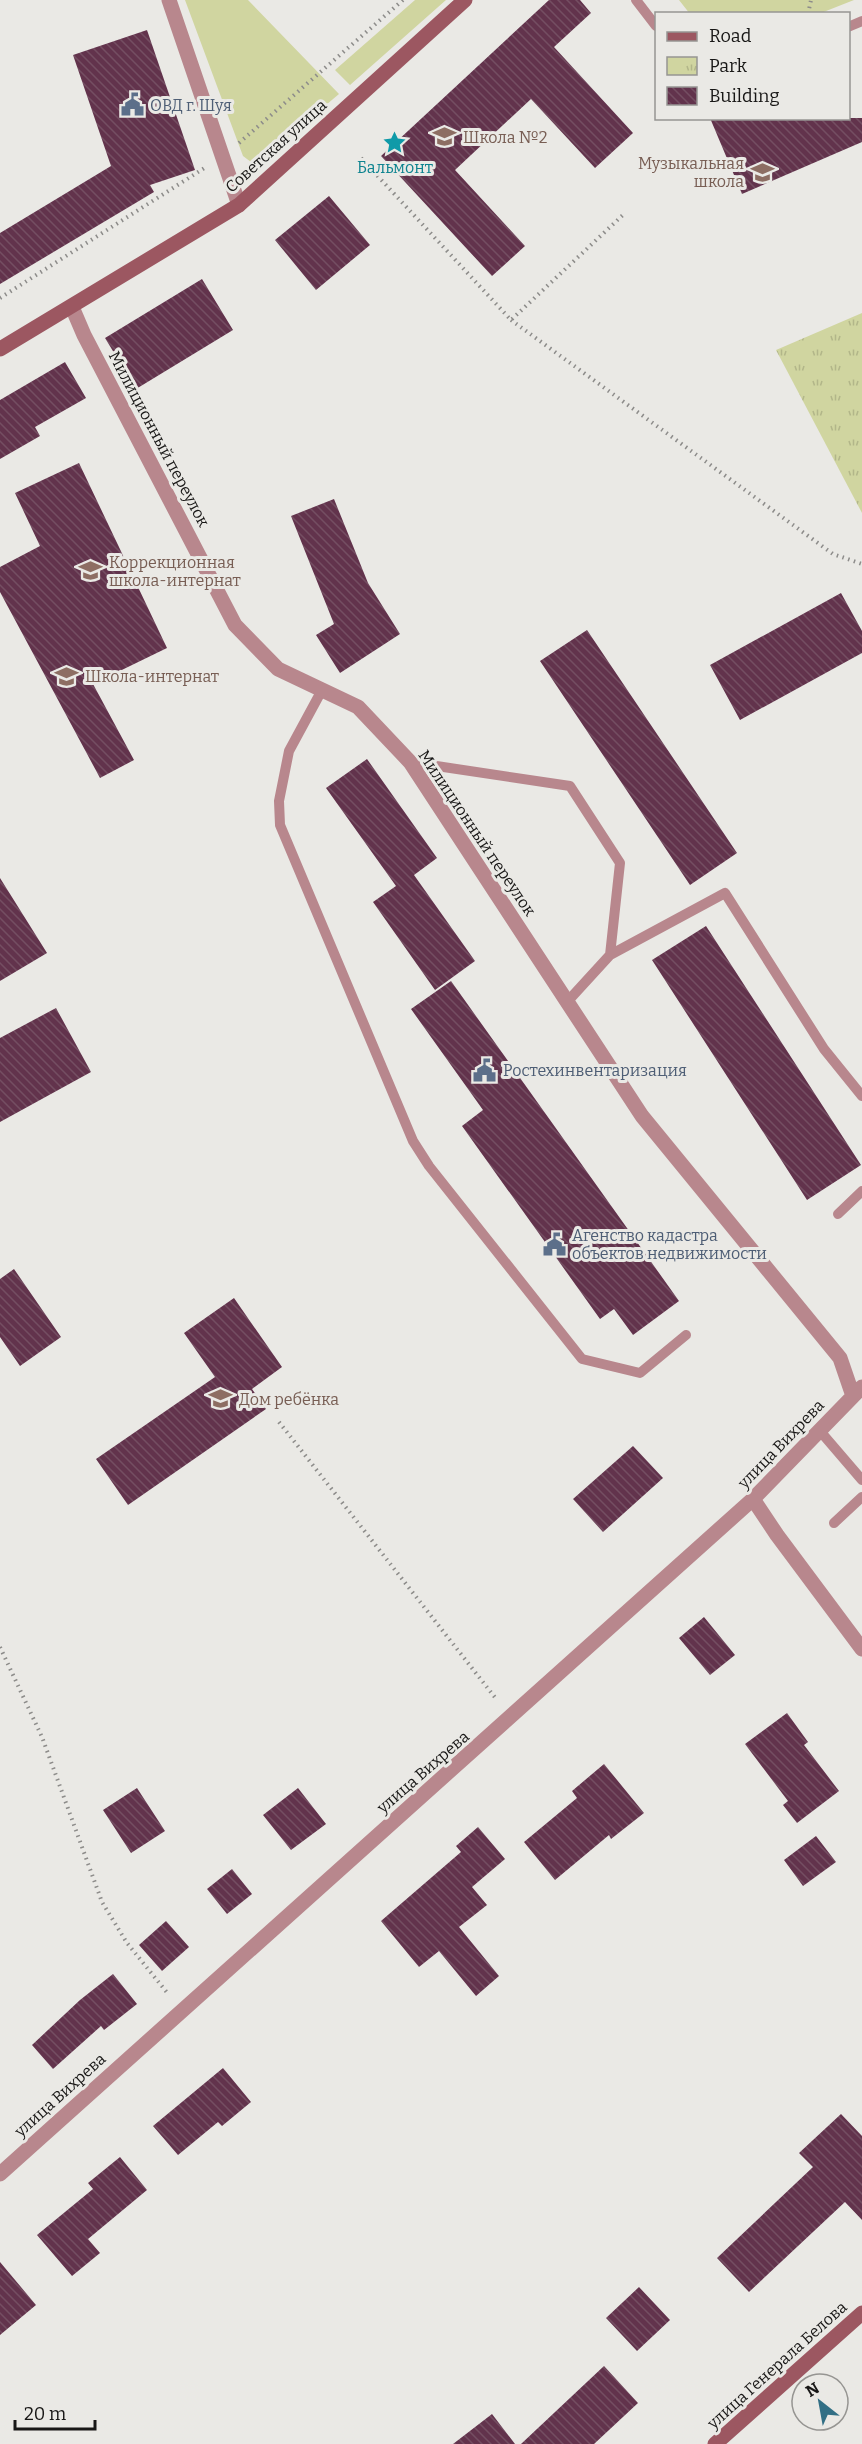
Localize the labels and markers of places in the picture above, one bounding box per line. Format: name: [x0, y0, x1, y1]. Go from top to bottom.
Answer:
public building icon: ОВД г. Шуя: [119, 92, 145, 118]
place label: ОВД г. Шуя: [150, 96, 232, 115]
school or university icon: Школа №2: [432, 124, 458, 150]
place label: Школа №2: [463, 128, 548, 147]
place icon: Бальмонт: [382, 129, 408, 155]
place label: Музыкальная школа: [638, 154, 744, 191]
place label: Бальмонт: [357, 158, 433, 177]
school or university icon: Музыкальная школа: [749, 159, 775, 185]
place label: Коррекционная школа-интернат: [109, 553, 241, 590]
school or university icon: Коррекционная школа-интернат: [78, 558, 104, 584]
school or university icon: Школа-интернат: [54, 663, 80, 689]
place label: Школа-интернат: [85, 667, 219, 686]
public building icon: Ростехинвентаризация: [472, 1057, 498, 1083]
place label: Ростехинвентаризация: [503, 1061, 687, 1080]
place label: Агенство кадастра объектов недвижимости: [572, 1226, 767, 1263]
public building icon: Агенство кадастра объектов недвижимости: [541, 1231, 567, 1257]
school or university icon: Дом ребёнка: [208, 1386, 234, 1412]
place label: Дом ребёнка: [239, 1390, 339, 1409]

